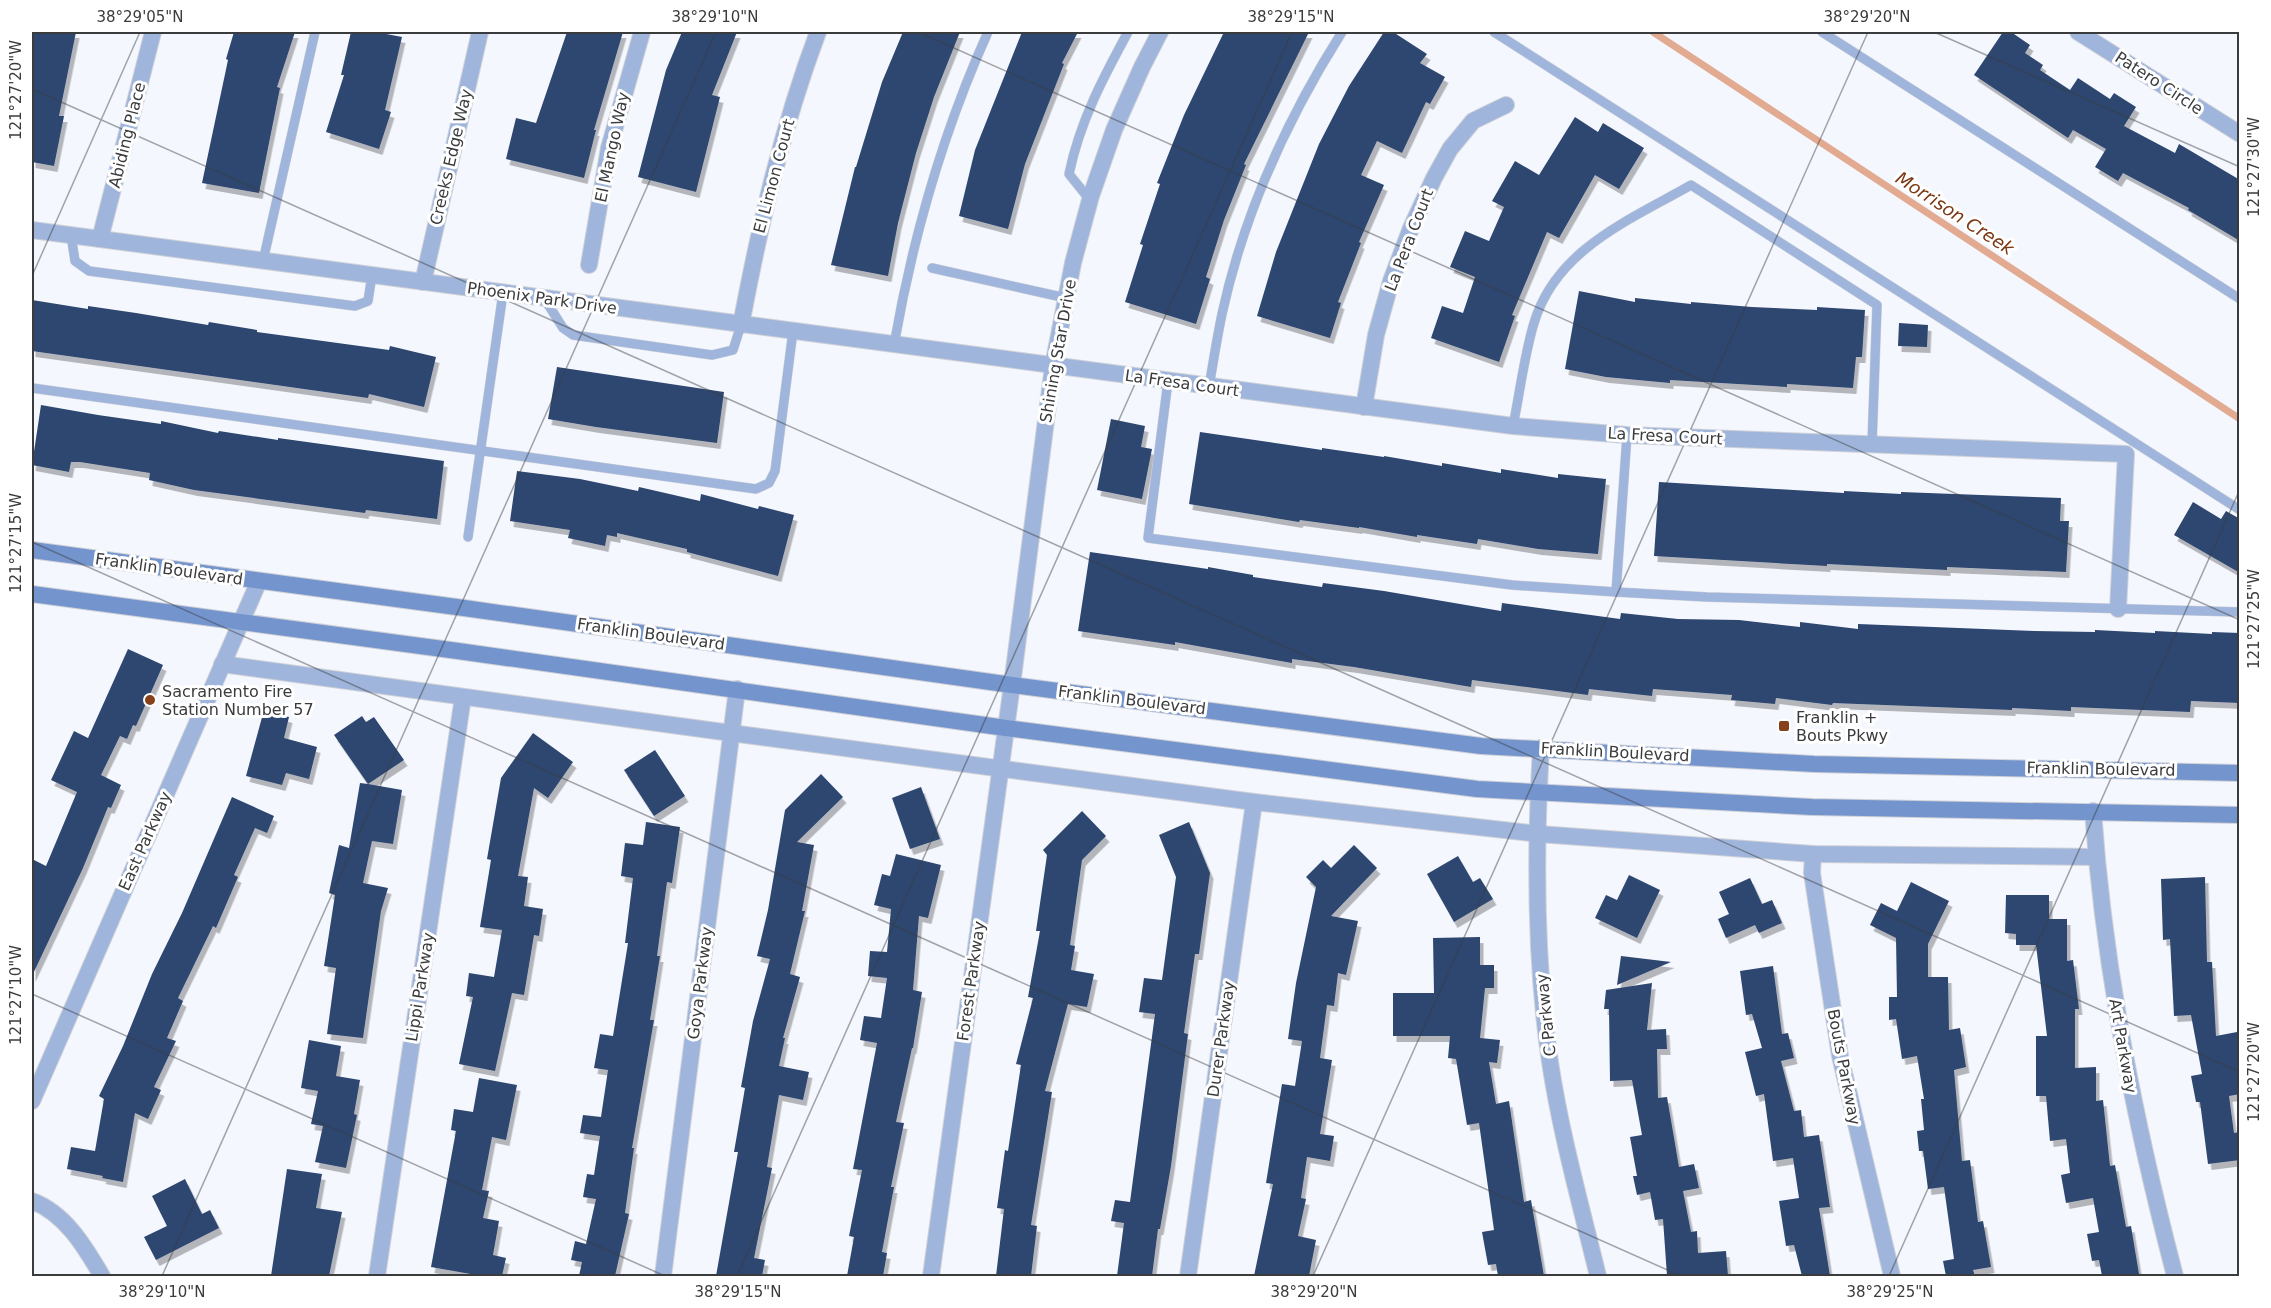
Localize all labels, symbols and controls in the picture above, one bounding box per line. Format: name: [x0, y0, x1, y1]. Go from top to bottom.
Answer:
text: 38°29'05"N: [96, 8, 184, 26]
text: 38°29'10"N: [671, 8, 759, 26]
text: 38°29'15"N: [1247, 8, 1335, 26]
text: 38°29'20"N: [1823, 8, 1911, 26]
text: 121°27'20"W: [7, 40, 25, 140]
street label: Patero Circle: [2112, 48, 2206, 118]
street label: Abiding Place: [105, 80, 149, 190]
street label: Creeks Edge Way: [426, 87, 476, 227]
street label: El Mango Way: [591, 90, 633, 204]
street label: El Limon Court: [750, 117, 798, 235]
text: 121°27'30"W: [2245, 117, 2263, 217]
water label: Morrison Creek: [1892, 167, 2019, 260]
street label: La Pera Court: [1381, 186, 1437, 294]
street label: Phoenix Park Drive: [466, 278, 618, 318]
street label: Shining Star Drive: [1036, 278, 1080, 424]
street label: La Fresa Court: [1124, 366, 1240, 400]
street label: La Fresa Court: [1607, 424, 1723, 448]
text: 121°27'15"W: [7, 493, 25, 593]
street label: Franklin Boulevard: [94, 549, 244, 589]
text: 121°27'25"W: [2245, 569, 2263, 669]
street label: Franklin Boulevard: [576, 614, 726, 654]
street label: Franklin Boulevard: [1057, 681, 1207, 719]
place label: Sacramento Fire Station Number 57: [162, 682, 314, 719]
marker: Sacramento Fire Station Number 57: [143, 693, 157, 707]
place label: Franklin + Bouts Pkwy: [1796, 708, 1888, 745]
marker: Franklin + Bouts Pkwy: [1777, 719, 1791, 733]
street label: Franklin Boulevard: [1540, 739, 1690, 765]
street label: Franklin Boulevard: [2026, 758, 2176, 780]
street label: East Parkway: [115, 788, 175, 894]
street label: Forest Parkway: [953, 920, 989, 1042]
street label: Goya Parkway: [684, 926, 716, 1040]
street label: Lippi Parkway: [402, 931, 438, 1043]
text: 121°27'10"W: [7, 945, 25, 1045]
street label: C Parkway: [1532, 973, 1560, 1057]
street label: Durer Parkway: [1203, 980, 1239, 1098]
street label: Art Parkway: [2105, 997, 2141, 1095]
street label: Bouts Parkway: [1823, 1007, 1865, 1127]
text: 121°27'20"W: [2245, 1022, 2263, 1122]
text: 38°29'10"N: [118, 1283, 206, 1301]
text: 38°29'15"N: [694, 1283, 782, 1301]
text: 38°29'20"N: [1270, 1283, 1358, 1301]
text: 38°29'25"N: [1846, 1283, 1934, 1301]

